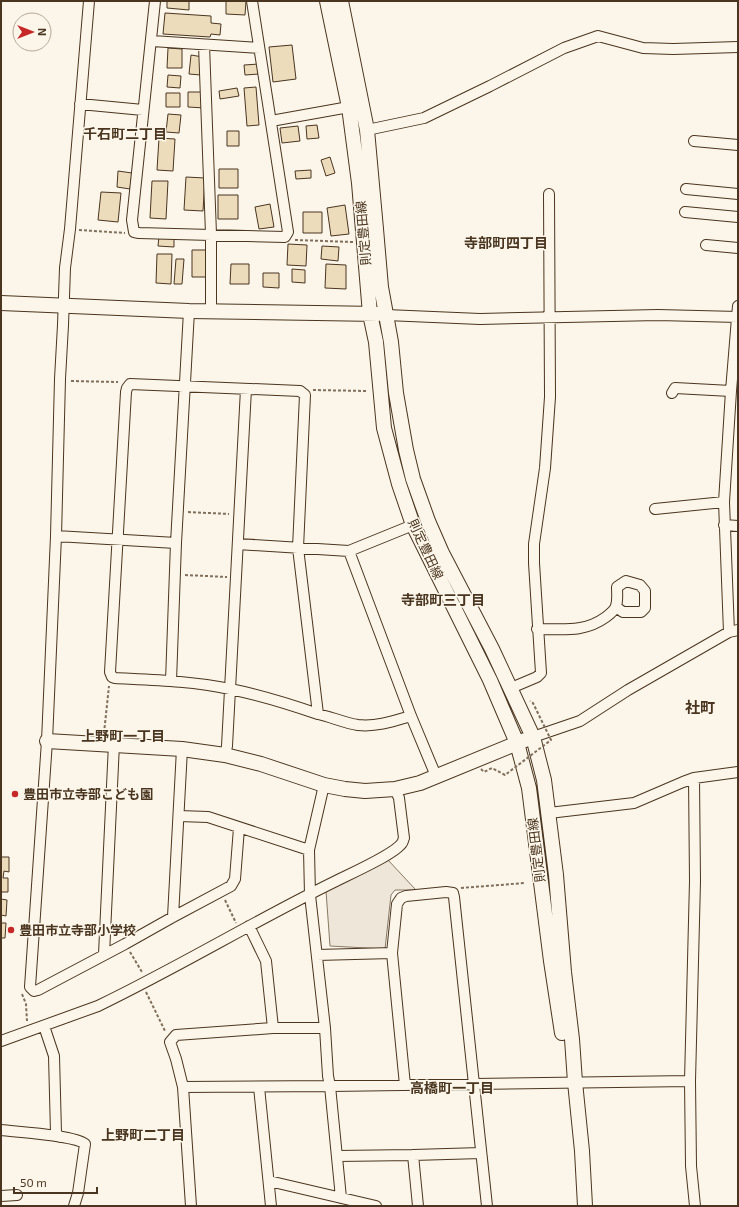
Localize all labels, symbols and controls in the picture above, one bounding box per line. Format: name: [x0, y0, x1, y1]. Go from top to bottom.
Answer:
north arrow: [12, 12, 52, 52]
text: N: [36, 28, 49, 36]
district label: 千石町二丁目: [83, 125, 167, 142]
street label: 則定豊田線: [352, 200, 374, 266]
district label: 寺部町四丁目: [464, 234, 548, 251]
street label: 則定豊田線: [405, 516, 447, 582]
district label: 寺部町三丁目: [401, 591, 485, 608]
district label: 社町: [685, 698, 715, 716]
district label: 上野町一丁目: [81, 727, 165, 744]
place label: 豊田市立寺部こども園: [23, 786, 153, 802]
marker: 豊田市立寺部こども園: [10, 789, 20, 799]
street label: 則定豊田線: [524, 817, 548, 883]
place label: 豊田市立寺部小学校: [19, 922, 136, 938]
marker: 豊田市立寺部小学校: [6, 925, 16, 935]
district label: 高橋町一丁目: [410, 1079, 494, 1096]
district label: 上野町二丁目: [101, 1126, 185, 1143]
scale bar: [14, 1169, 97, 1195]
text: 50 m: [20, 1175, 47, 1189]

